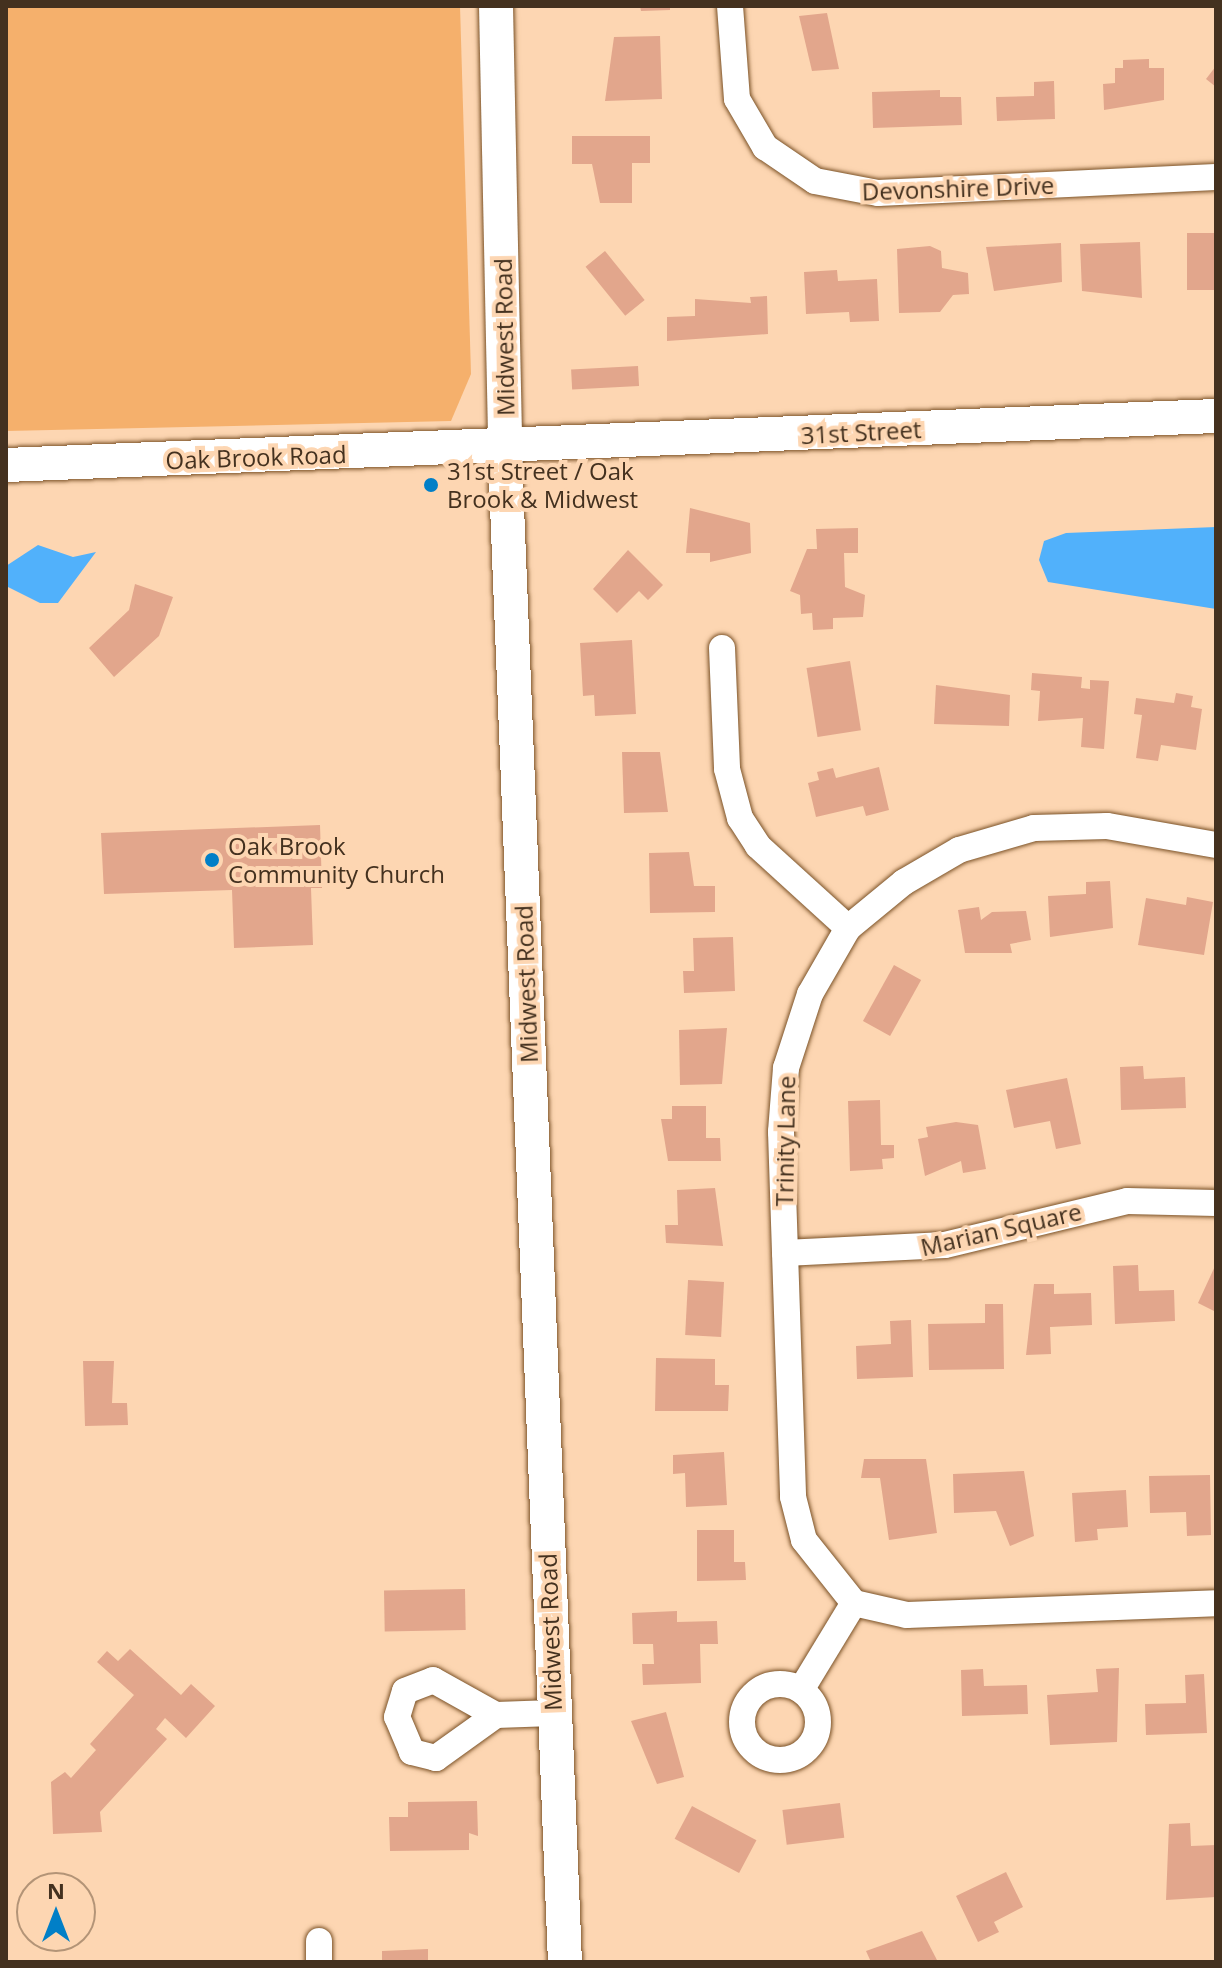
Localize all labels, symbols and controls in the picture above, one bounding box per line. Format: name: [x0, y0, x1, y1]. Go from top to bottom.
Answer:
street label: Devonshire Drive: [861, 170, 1055, 206]
street label: Midwest Road: [488, 258, 520, 416]
street label: 31st Street: [800, 414, 922, 450]
street label: Oak Brook Road: [165, 439, 347, 475]
place label: 31st Street / Oak Brook & Midwest: [447, 457, 638, 513]
marker: 31st Street / Oak Brook & Midwest: [422, 476, 440, 494]
place label: Oak Brook Community Church: [228, 832, 445, 888]
marker: Oak Brook Community Church: [203, 851, 221, 869]
street label: Midwest Road: [509, 905, 543, 1063]
street label: Trinity Lane: [769, 1075, 801, 1207]
street label: Marian Square: [918, 1196, 1084, 1262]
street label: Midwest Road: [533, 1553, 567, 1711]
north arrow: [16, 1872, 96, 1952]
text: N: [47, 1875, 65, 1905]

